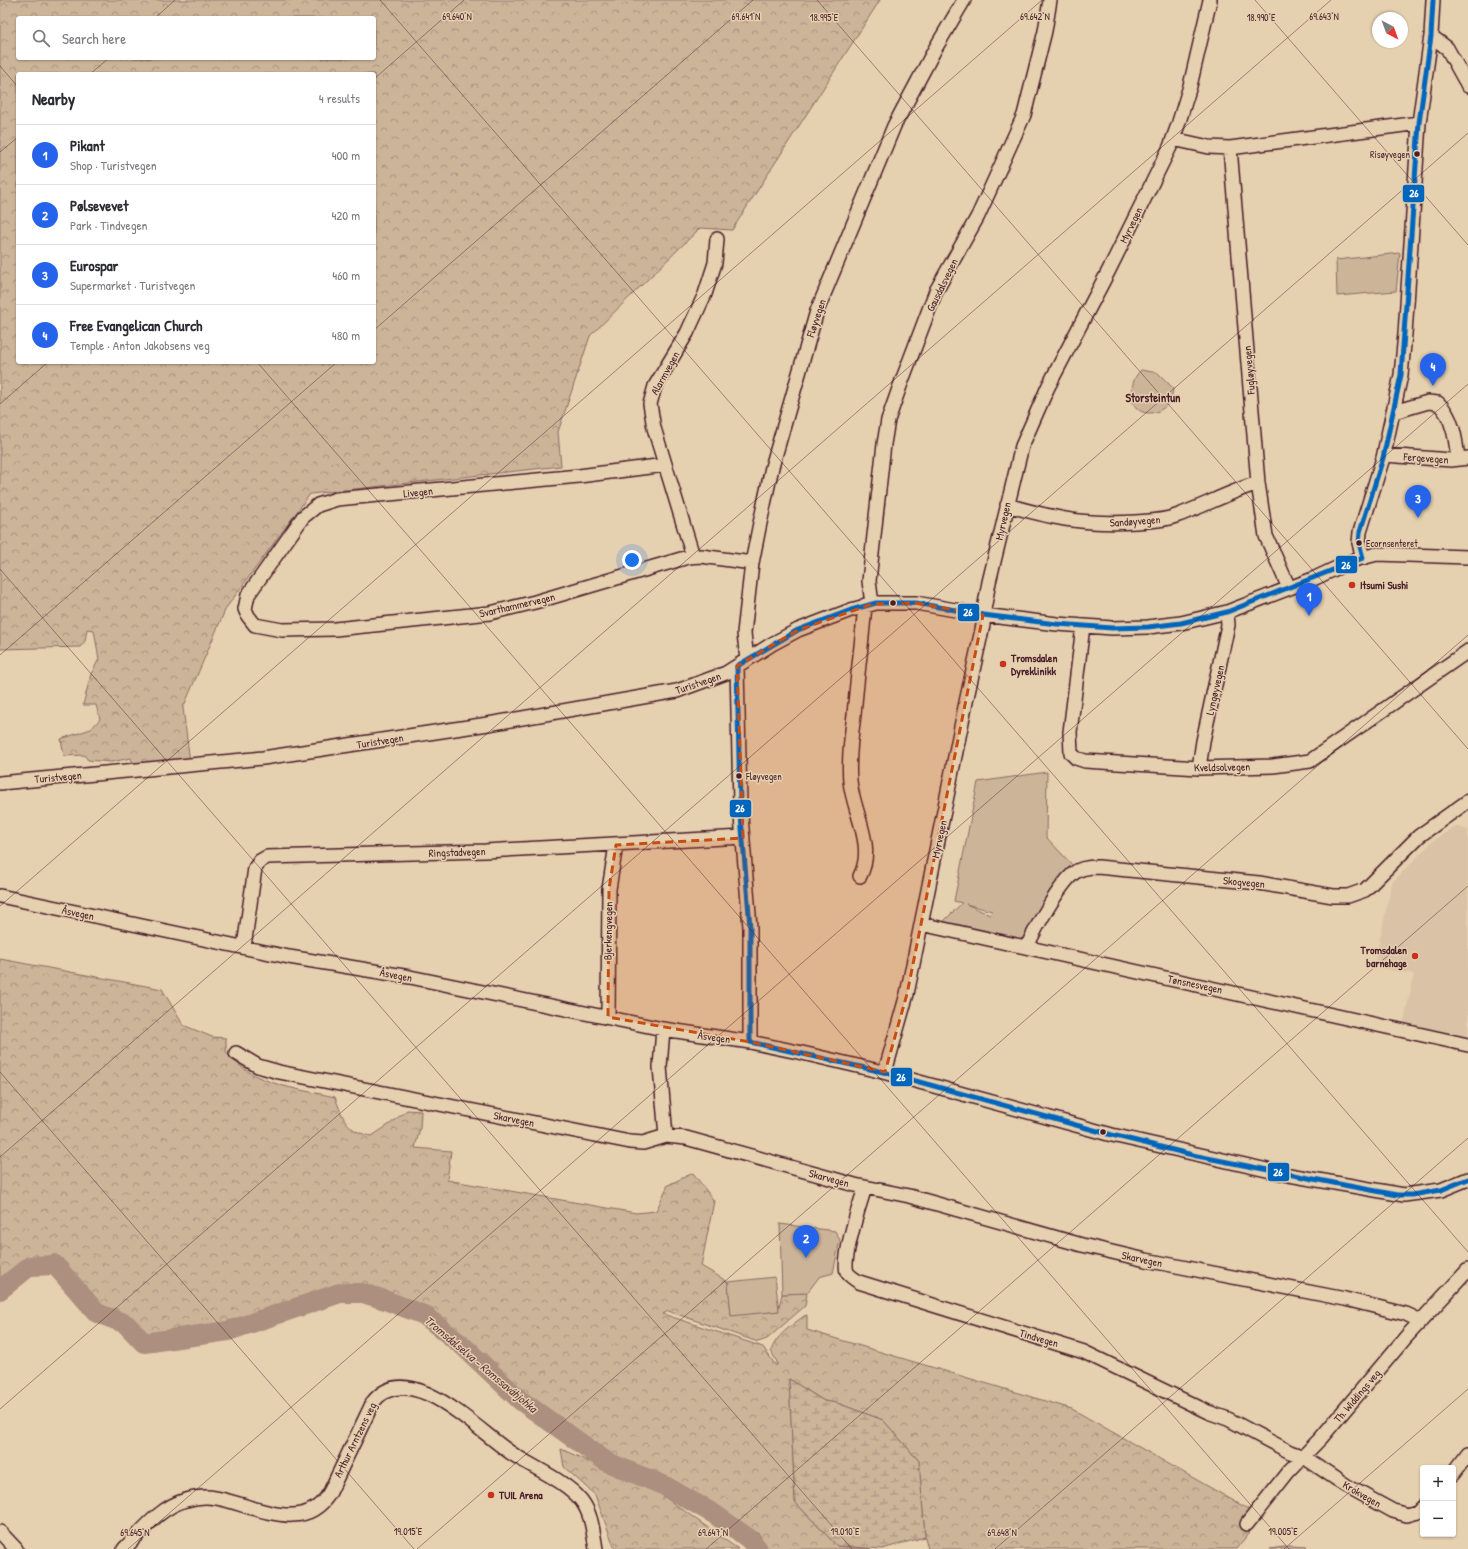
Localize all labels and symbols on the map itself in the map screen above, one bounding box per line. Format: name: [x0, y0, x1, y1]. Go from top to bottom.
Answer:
text: 69.640°N: [442, 10, 472, 23]
text: 69.641°N: [732, 10, 760, 23]
text: 69.642°N: [1020, 10, 1050, 23]
text: 69.643°N: [1309, 10, 1339, 23]
text: 18.995°E: [810, 11, 839, 24]
text: 18.990°E: [1247, 11, 1276, 24]
north arrow: [1372, 12, 1408, 48]
place label: Risøyvegen: [1370, 148, 1410, 161]
marker: Risøyvegen: [1412, 149, 1422, 159]
line badge: 26: [1402, 184, 1425, 203]
text: 26: [1409, 186, 1419, 200]
street label: Myrvegen: [1116, 205, 1146, 245]
street label: Gausdalsvegen: [923, 256, 961, 314]
street label: Fløyvegen: [803, 297, 829, 340]
street label: Fugløyvegen: [1240, 345, 1258, 396]
street label: Alarmvegen: [647, 349, 683, 397]
pin: 4: [1420, 353, 1446, 386]
district label: Storsteintun: [1125, 389, 1181, 406]
street label: Fergevegen: [1402, 449, 1449, 467]
street label: Livegen: [403, 483, 433, 501]
pin: 3: [1405, 485, 1431, 518]
street label: Myrvegen: [992, 501, 1014, 541]
street label: Sandøyvegen: [1109, 512, 1161, 530]
place label: Ecornsenteret: [1366, 537, 1418, 550]
marker: Ecornsenteret: [1354, 538, 1364, 548]
your location: [622, 550, 642, 570]
line badge: 26: [1335, 555, 1358, 574]
text: 26: [1341, 558, 1351, 572]
place label: Itsumi Sushi: [1360, 578, 1408, 592]
marker: Itsumi Sushi: [1347, 580, 1357, 590]
pin: 1: [1296, 583, 1322, 616]
street label: Svarthammervegen: [478, 589, 556, 621]
unlabelled marker: [888, 598, 898, 608]
line badge: 26: [957, 603, 980, 622]
text: 26: [963, 605, 973, 619]
place label: Tromsdalen Dyreklinikk: [1010, 651, 1057, 679]
marker: Tromsdalen Dyreklinikk: [998, 659, 1008, 669]
street label: Lyngøyvegen: [1202, 664, 1228, 716]
street label: Turistvegen: [673, 669, 723, 697]
street label: Turistvegen: [356, 730, 404, 752]
street label: Kveldsolvegen: [1194, 760, 1250, 774]
street label: Turistvegen: [34, 768, 82, 786]
place label: Fløyvegen: [745, 770, 782, 783]
marker: Fløyvegen: [734, 771, 744, 781]
line badge: 26: [729, 799, 752, 818]
text: 26: [735, 801, 745, 815]
street label: Myrvegen: [928, 819, 950, 859]
street label: Ringstadvegen: [428, 844, 486, 860]
street label: Skogvegen: [1222, 873, 1266, 891]
street label: Bjerkengvegen: [600, 902, 616, 960]
street label: Åsvegen: [61, 903, 95, 923]
place label: Tromsdalen barnehage: [1360, 943, 1408, 971]
marker: Tromsdalen barnehage: [1410, 951, 1420, 961]
street label: Åsvegen: [379, 965, 413, 985]
street label: Tønsnesvegen: [1166, 971, 1224, 997]
street label: Åsvegen: [697, 1028, 731, 1046]
line badge: 26: [890, 1067, 913, 1087]
text: 26: [896, 1070, 906, 1084]
street label: Skarvegen: [492, 1108, 536, 1130]
unlabelled marker: [1098, 1127, 1108, 1137]
line badge: 26: [1267, 1162, 1290, 1182]
text: 26: [1273, 1165, 1283, 1179]
street label: Skarvegen: [807, 1166, 851, 1190]
pin: 2: [793, 1225, 819, 1258]
street label: Skarvegen: [1120, 1248, 1164, 1270]
water label: Tromsdalselva - Romssaváhjohka: [421, 1312, 542, 1417]
street label: Tindvegen: [1018, 1326, 1060, 1350]
street label: Th. Widdings veg: [1331, 1366, 1383, 1425]
street label: Arthur Arntzens veg: [331, 1400, 379, 1480]
street label: Krokvegen: [1340, 1477, 1384, 1511]
place label: TUIL Arena: [498, 1488, 543, 1502]
marker: TUIL Arena: [486, 1490, 496, 1500]
text: 19.015°E: [394, 1525, 423, 1538]
text: 19.010°E: [831, 1525, 860, 1538]
text: 19.005°E: [1268, 1525, 1298, 1538]
text: 69.645°N: [120, 1526, 150, 1539]
text: 69.647°N: [698, 1526, 728, 1539]
text: 69.648°N: [987, 1526, 1017, 1539]

